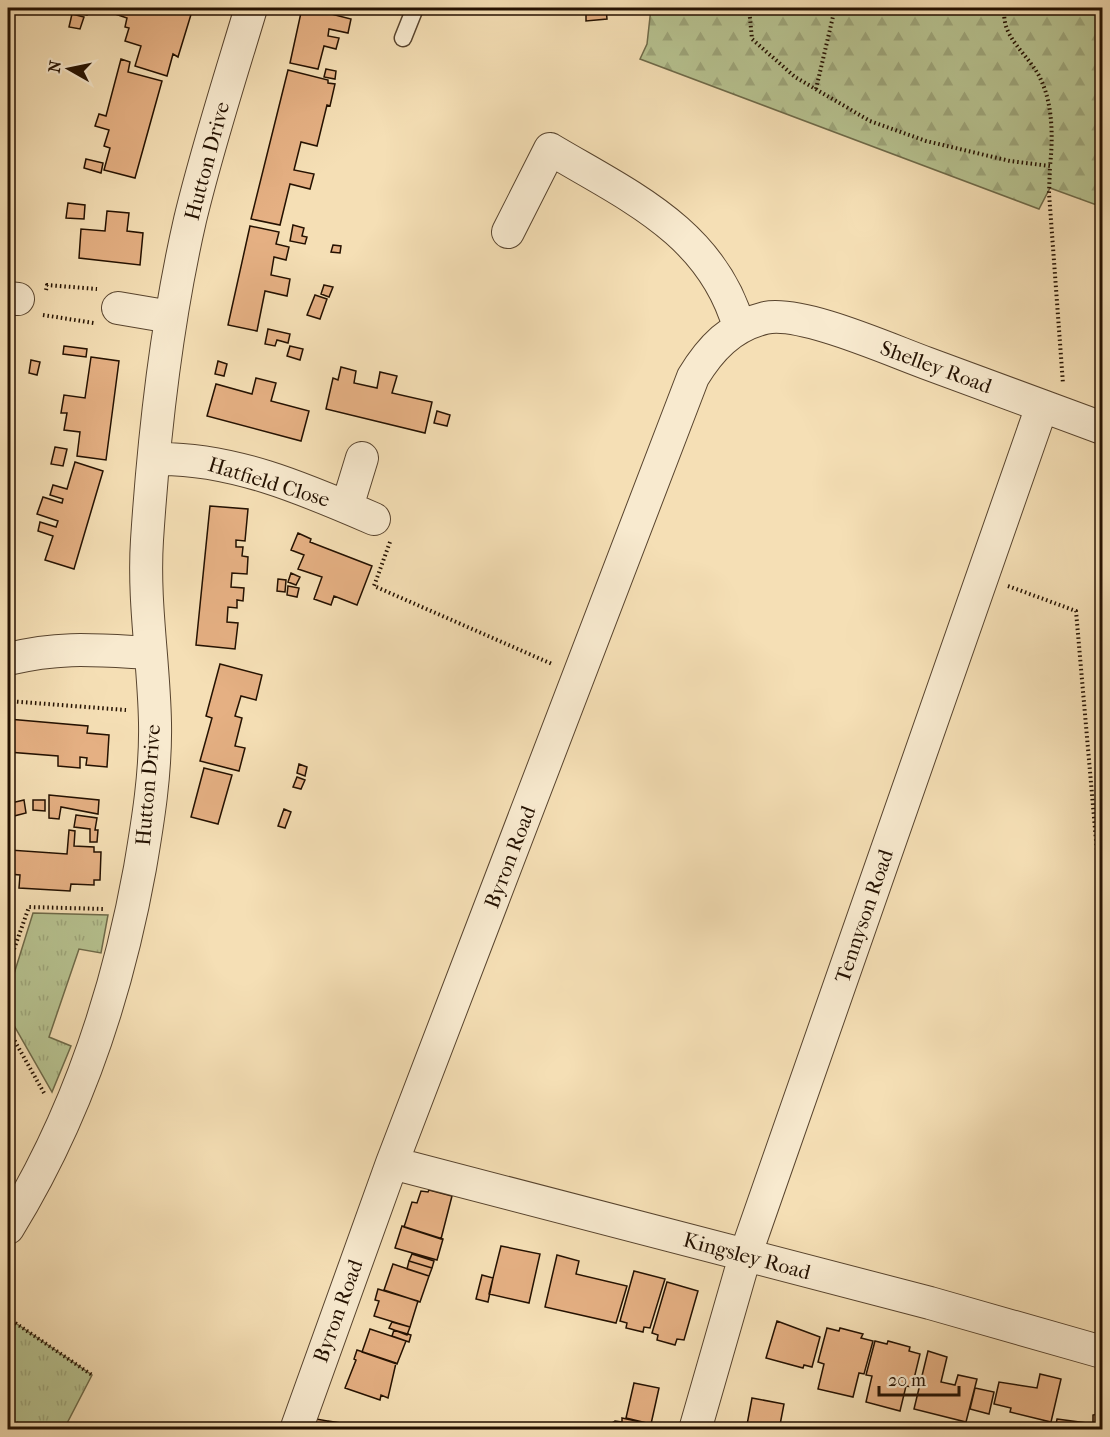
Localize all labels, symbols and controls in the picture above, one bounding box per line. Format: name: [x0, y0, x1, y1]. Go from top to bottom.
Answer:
north arrow: [39, 39, 99, 99]
text: N: [44, 58, 65, 74]
street label: Hutton Drive: [180, 99, 234, 223]
street label: Shelley Road: [877, 336, 996, 398]
street label: Hatfield Close: [205, 452, 333, 512]
street label: Hutton Drive: [131, 723, 165, 847]
street label: Byron Road: [480, 802, 541, 912]
street label: Tennyson Road: [830, 846, 898, 986]
street label: Kingsley Road: [681, 1227, 814, 1285]
street label: Byron Road: [308, 1256, 368, 1366]
scale bar: [879, 1359, 958, 1397]
text: 20 m: [888, 1370, 926, 1391]

